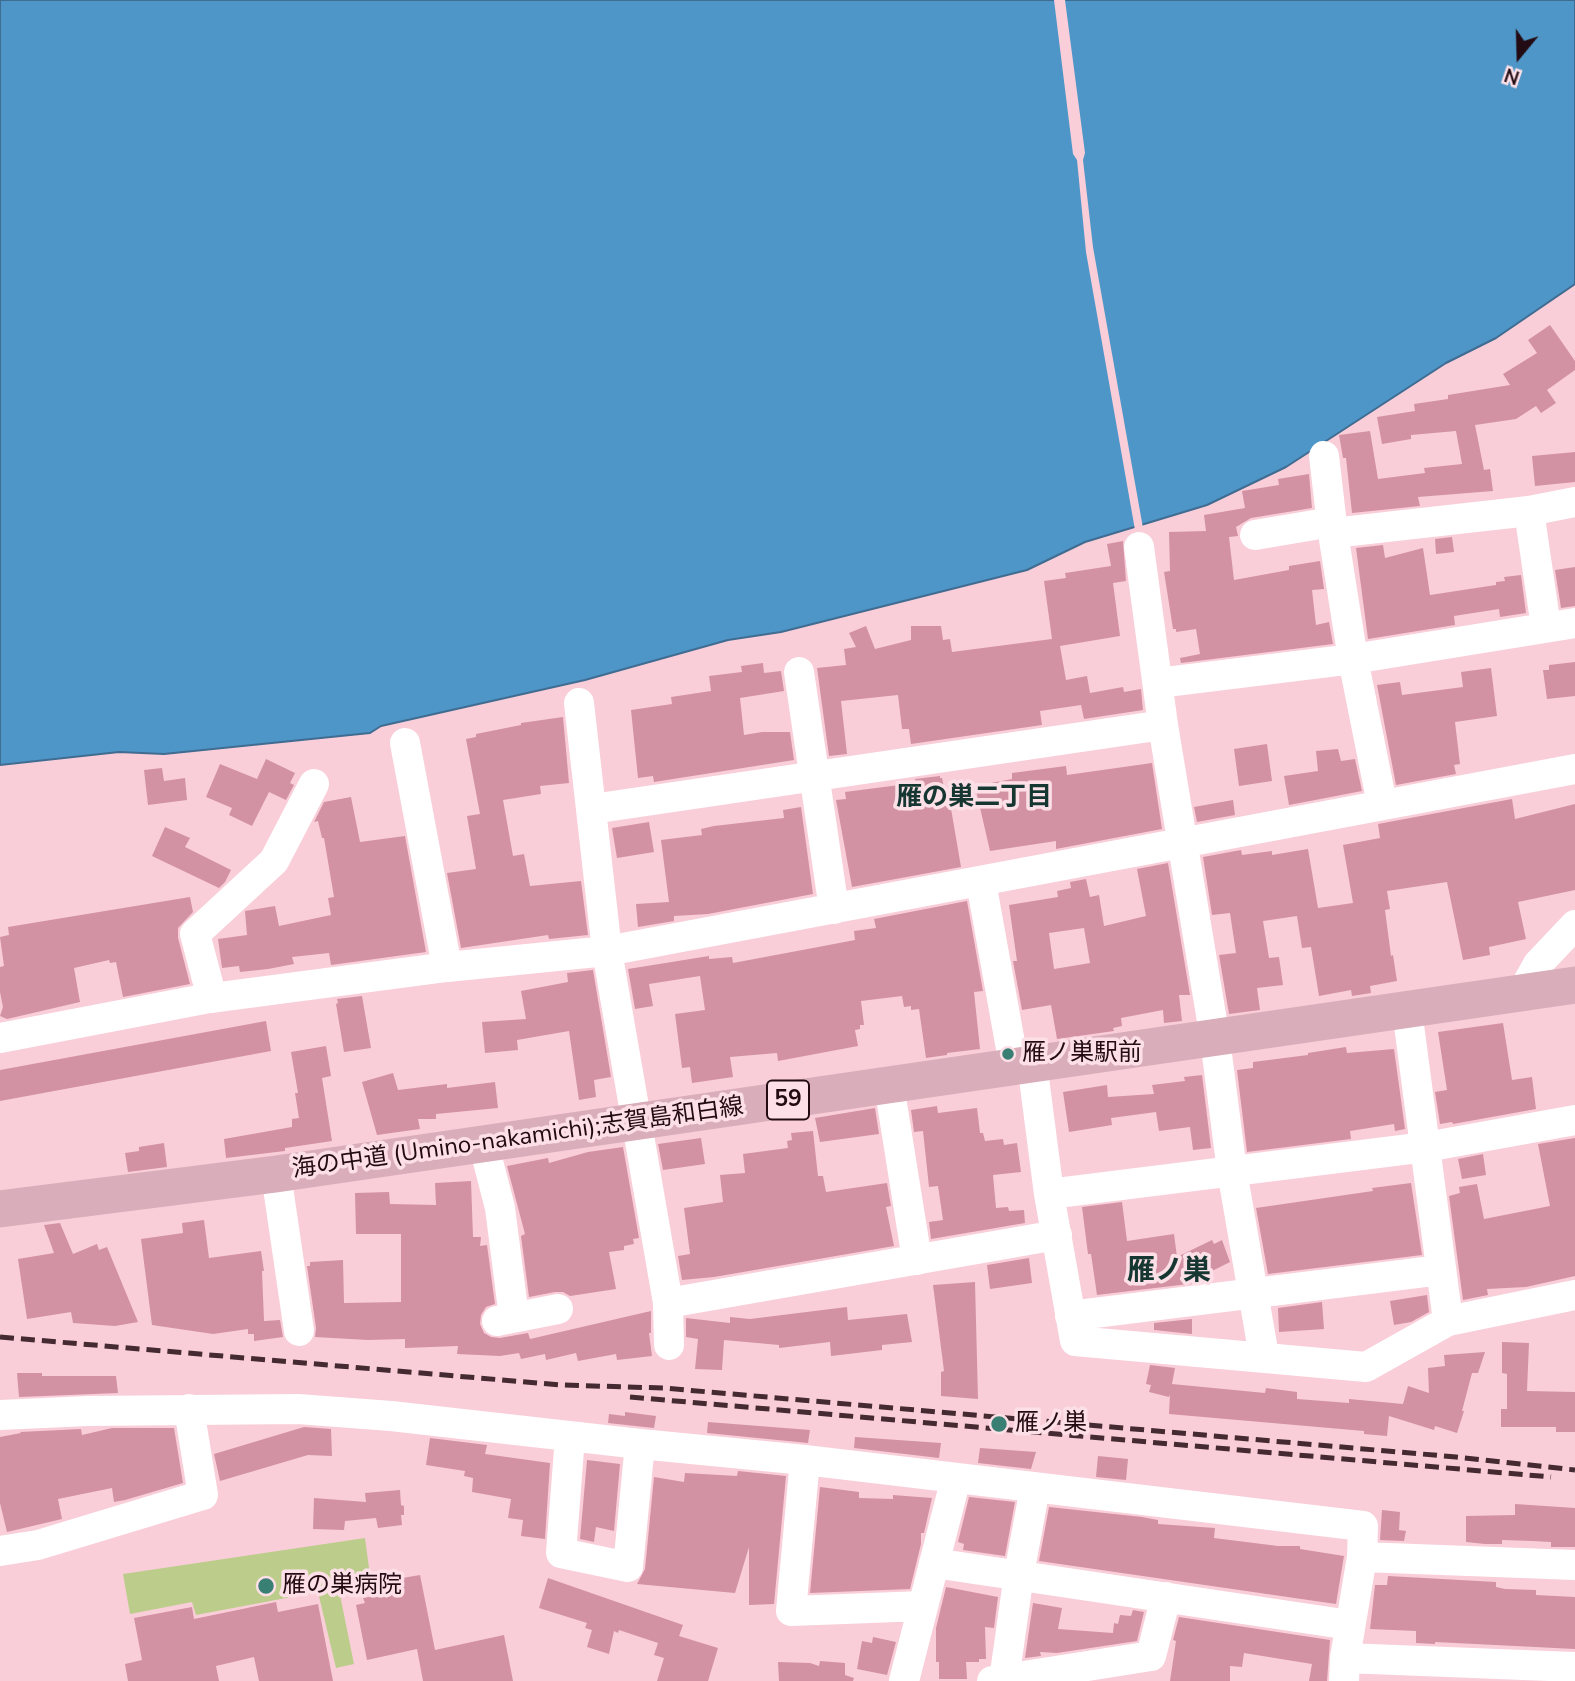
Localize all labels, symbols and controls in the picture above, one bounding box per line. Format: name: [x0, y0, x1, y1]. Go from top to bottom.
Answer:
north arrow: [1484, 21, 1554, 91]
text: N: [1501, 61, 1523, 90]
district label: 雁の巣二丁目: [896, 783, 1052, 815]
place label: 雁ノ巣駅前: [1022, 1040, 1142, 1068]
marker: 雁ノ巣駅前: [1000, 1046, 1016, 1062]
road number: 59: [767, 1080, 809, 1120]
street label: 海の中道 (Umino-nakamichi);志賀島和白線: [291, 1093, 745, 1185]
district label: 雁ノ巣: [1127, 1255, 1211, 1289]
place label: 雁ノ巣: [1015, 1410, 1087, 1438]
marker: 雁ノ巣: [989, 1414, 1009, 1434]
place label: 雁の巣病院: [282, 1572, 402, 1600]
marker: 雁の巣病院: [256, 1576, 276, 1596]

